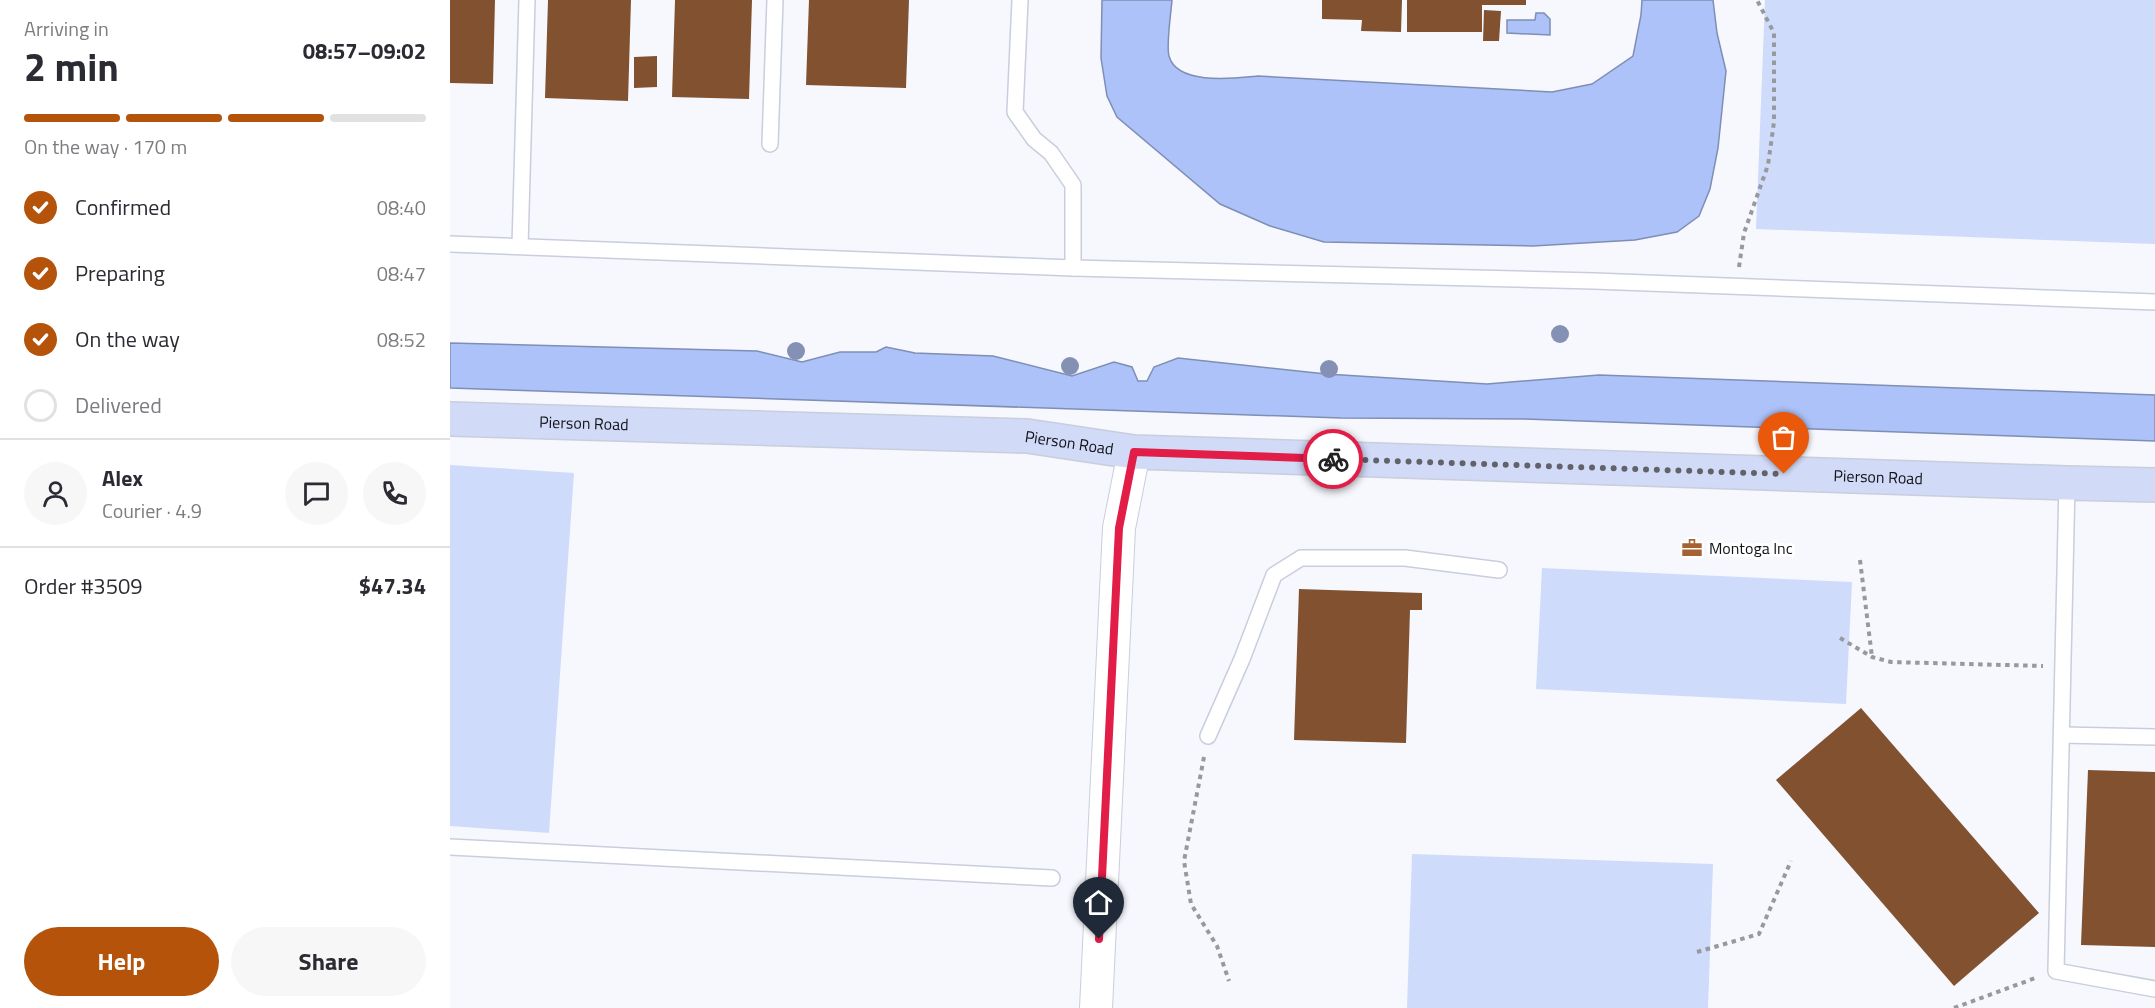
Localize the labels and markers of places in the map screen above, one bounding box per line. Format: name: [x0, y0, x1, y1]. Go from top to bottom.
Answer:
pin: [1758, 412, 1809, 474]
office icon: Montoga Inc: [1680, 536, 1704, 560]
place label: Montoga Inc: [1709, 536, 1793, 560]
pin: [1073, 877, 1124, 939]

